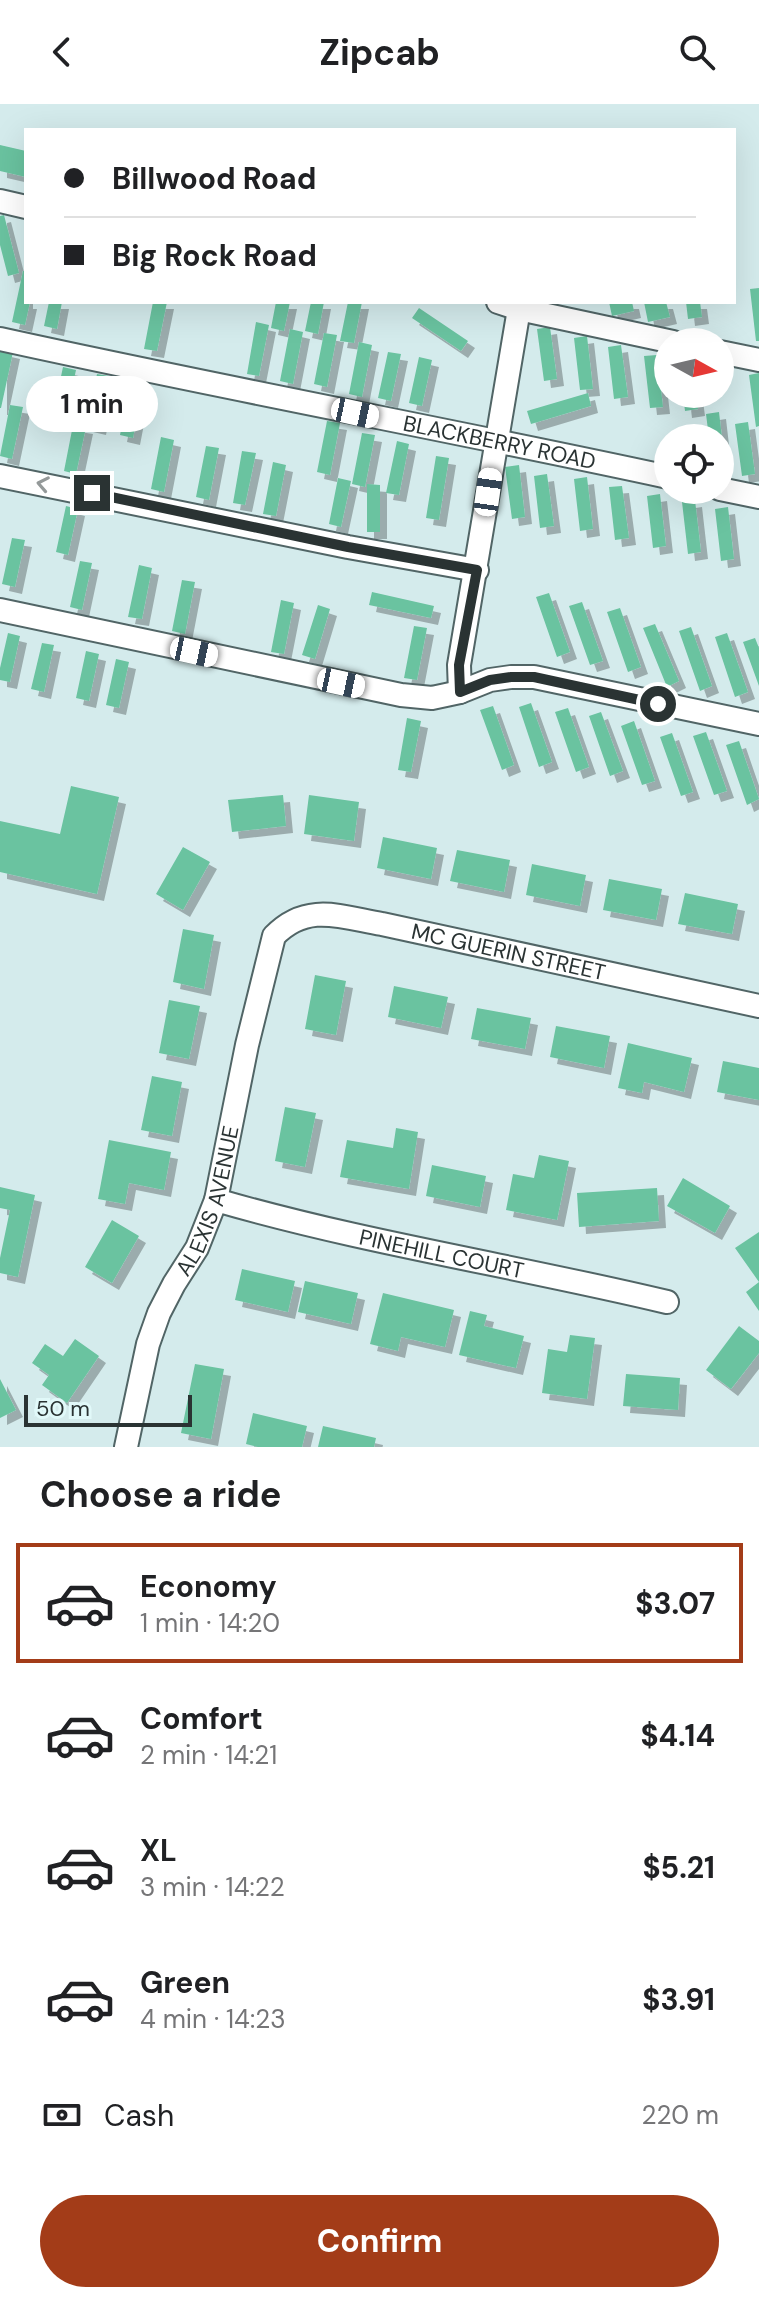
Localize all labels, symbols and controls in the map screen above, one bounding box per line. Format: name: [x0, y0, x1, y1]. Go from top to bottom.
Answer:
text: Zipcab: [319, 29, 440, 76]
icon: back: [40, 30, 84, 74]
icon: search: [675, 30, 719, 74]
text: Billwood Road: [112, 159, 316, 198]
text: Big Rock Road: [112, 236, 317, 275]
north arrow: [654, 328, 734, 408]
map controls: [654, 328, 734, 504]
callout: 1 min: [26, 377, 158, 433]
text: 1 min: [60, 387, 124, 421]
car: [329, 396, 381, 430]
street label: BLACKBERRY ROAD: [401, 408, 598, 476]
button: locate: [654, 424, 734, 504]
car: [473, 467, 503, 517]
route end: [74, 475, 110, 511]
one-way arrow: [36, 477, 50, 494]
car: [168, 635, 220, 669]
car: [315, 666, 367, 700]
route start: [640, 686, 676, 722]
street label: MC GUERIN STREET: [409, 916, 608, 987]
street label: ALEXIS AVENUE: [168, 1123, 245, 1281]
street label: PINEHILL COURT: [357, 1222, 527, 1285]
scale bar: [24, 1391, 192, 1427]
text: 50 m: [36, 1394, 90, 1423]
text: Choose a ride: [40, 1471, 281, 1518]
icon: car: [44, 1567, 116, 1639]
text: Economy: [140, 1567, 277, 1606]
text: $3.07: [635, 1584, 715, 1623]
text: 1 min · 14:20: [140, 1606, 280, 1640]
icon: car: [44, 1699, 116, 1771]
text: Comfort: [140, 1699, 263, 1738]
text: $4.14: [640, 1716, 715, 1755]
text: 2 min · 14:21: [140, 1738, 277, 1772]
icon: car: [44, 1831, 116, 1903]
text: XL: [140, 1831, 177, 1870]
text: $5.21: [642, 1848, 715, 1887]
text: 3 min · 14:22: [140, 1870, 285, 1904]
icon: car: [44, 1963, 116, 2035]
text: Green: [140, 1963, 230, 2002]
text: $3.91: [642, 1980, 715, 2019]
text: 4 min · 14:23: [140, 2002, 286, 2036]
icon: cash: [40, 2093, 84, 2137]
text: Cash: [104, 2096, 174, 2135]
text: 220 m: [641, 2098, 719, 2132]
button: Confirm: [40, 2195, 719, 2287]

